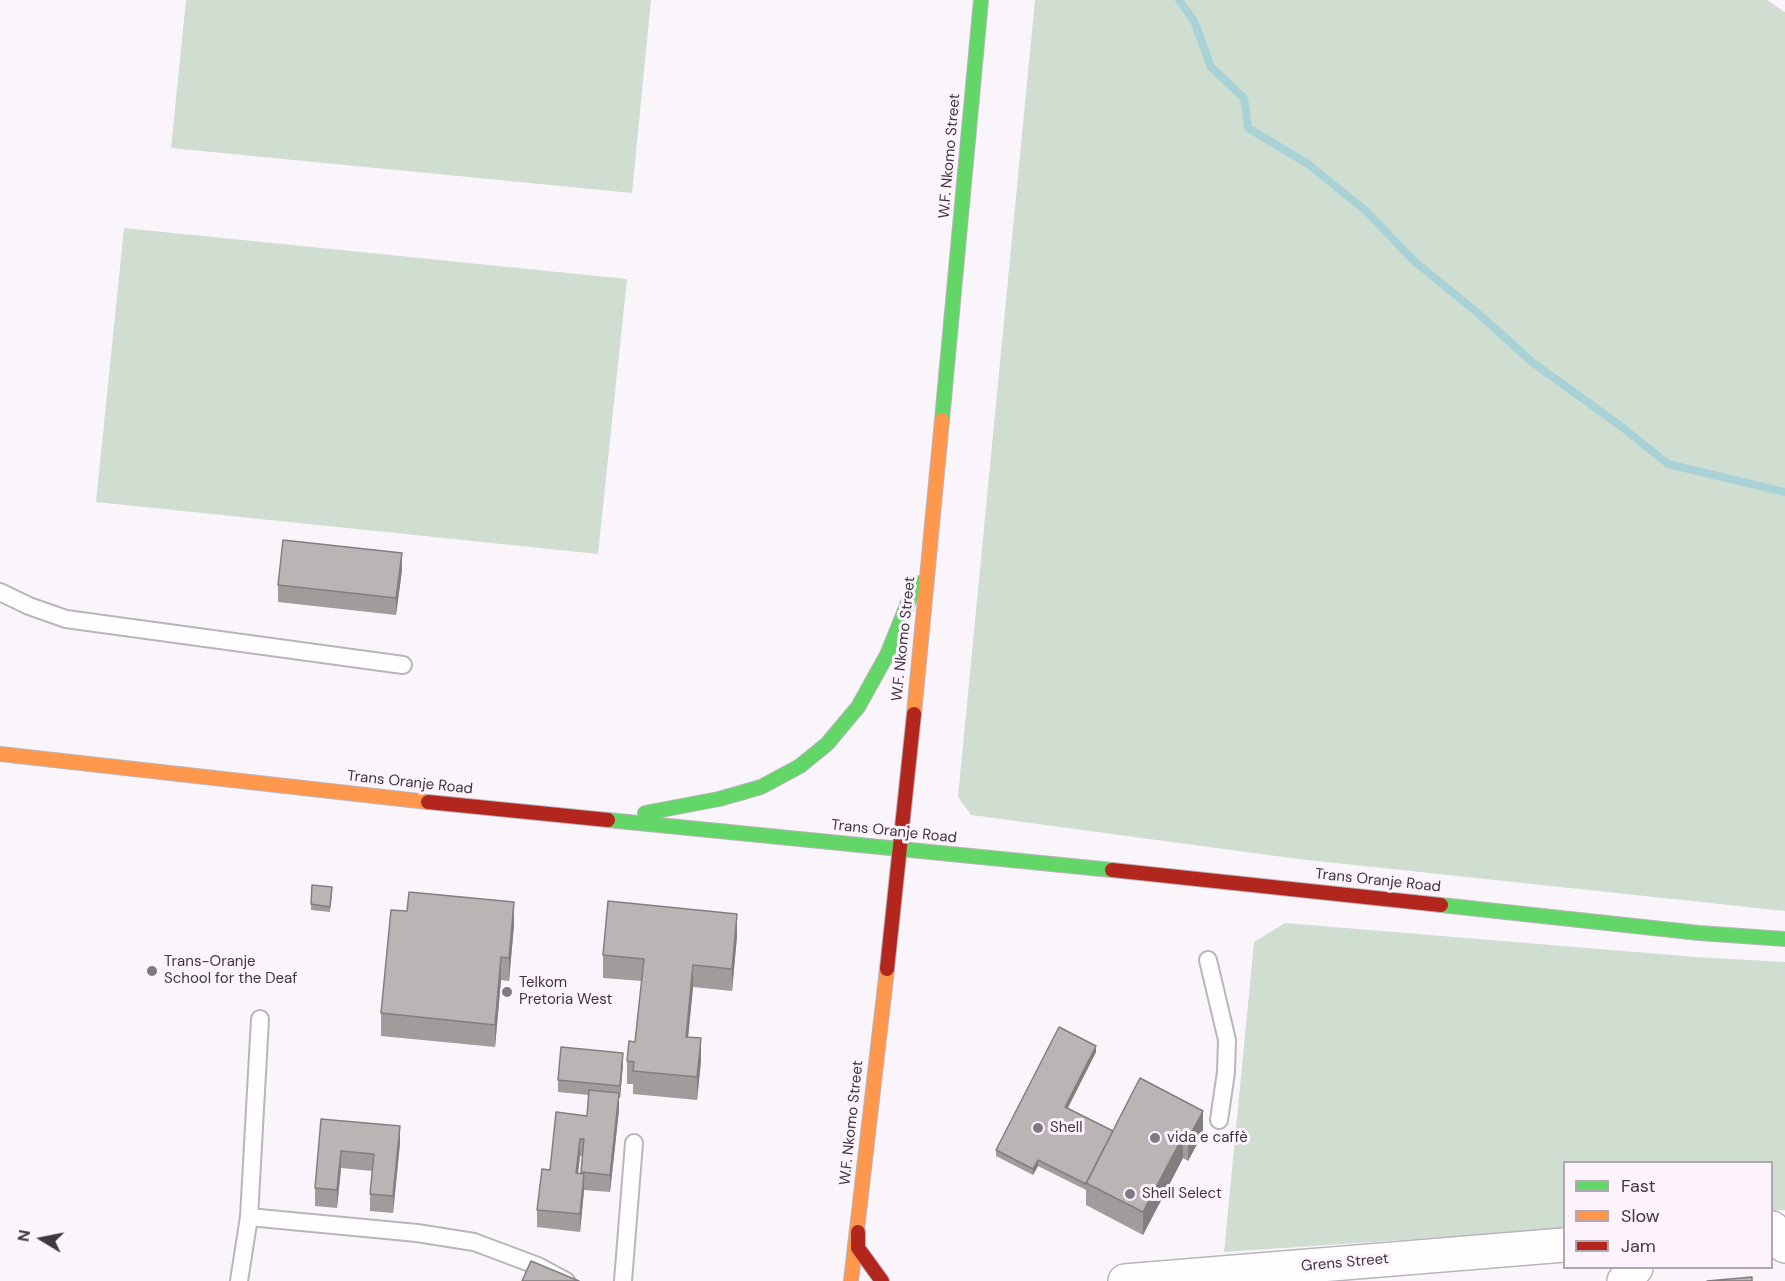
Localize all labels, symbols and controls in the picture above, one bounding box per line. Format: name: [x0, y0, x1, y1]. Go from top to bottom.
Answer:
street label: W.F. Nkomo Street: [936, 93, 964, 219]
street label: W.F. Nkomo Street: [888, 576, 920, 702]
street label: Trans Oranje Road: [346, 767, 474, 799]
street label: Trans Oranje Road: [830, 816, 958, 848]
street label: Trans Oranje Road: [1314, 865, 1442, 897]
place label: Trans-Oranje School for the Deaf: [164, 953, 297, 988]
marker: Trans-Oranje School for the Deaf: [145, 964, 159, 978]
place label: Telkom Pretoria West: [519, 974, 612, 1009]
marker: Telkom Pretoria West: [500, 985, 514, 999]
street label: W.F. Nkomo Street: [836, 1060, 868, 1186]
place label: Shell: [1050, 1119, 1083, 1137]
marker: Shell: [1031, 1121, 1045, 1135]
place label: vida e caffè: [1167, 1129, 1248, 1147]
marker: vida e caffè: [1148, 1131, 1162, 1145]
legend: [1563, 1161, 1773, 1269]
text: Fast: [1621, 1174, 1656, 1198]
place label: Shell Select: [1142, 1185, 1222, 1203]
marker: Shell Select: [1123, 1187, 1137, 1201]
text: Slow: [1621, 1204, 1660, 1228]
north arrow: [12, 1209, 72, 1269]
text: N: [12, 1228, 35, 1243]
text: Jam: [1621, 1234, 1656, 1258]
street label: Grens Street: [1300, 1250, 1390, 1276]

